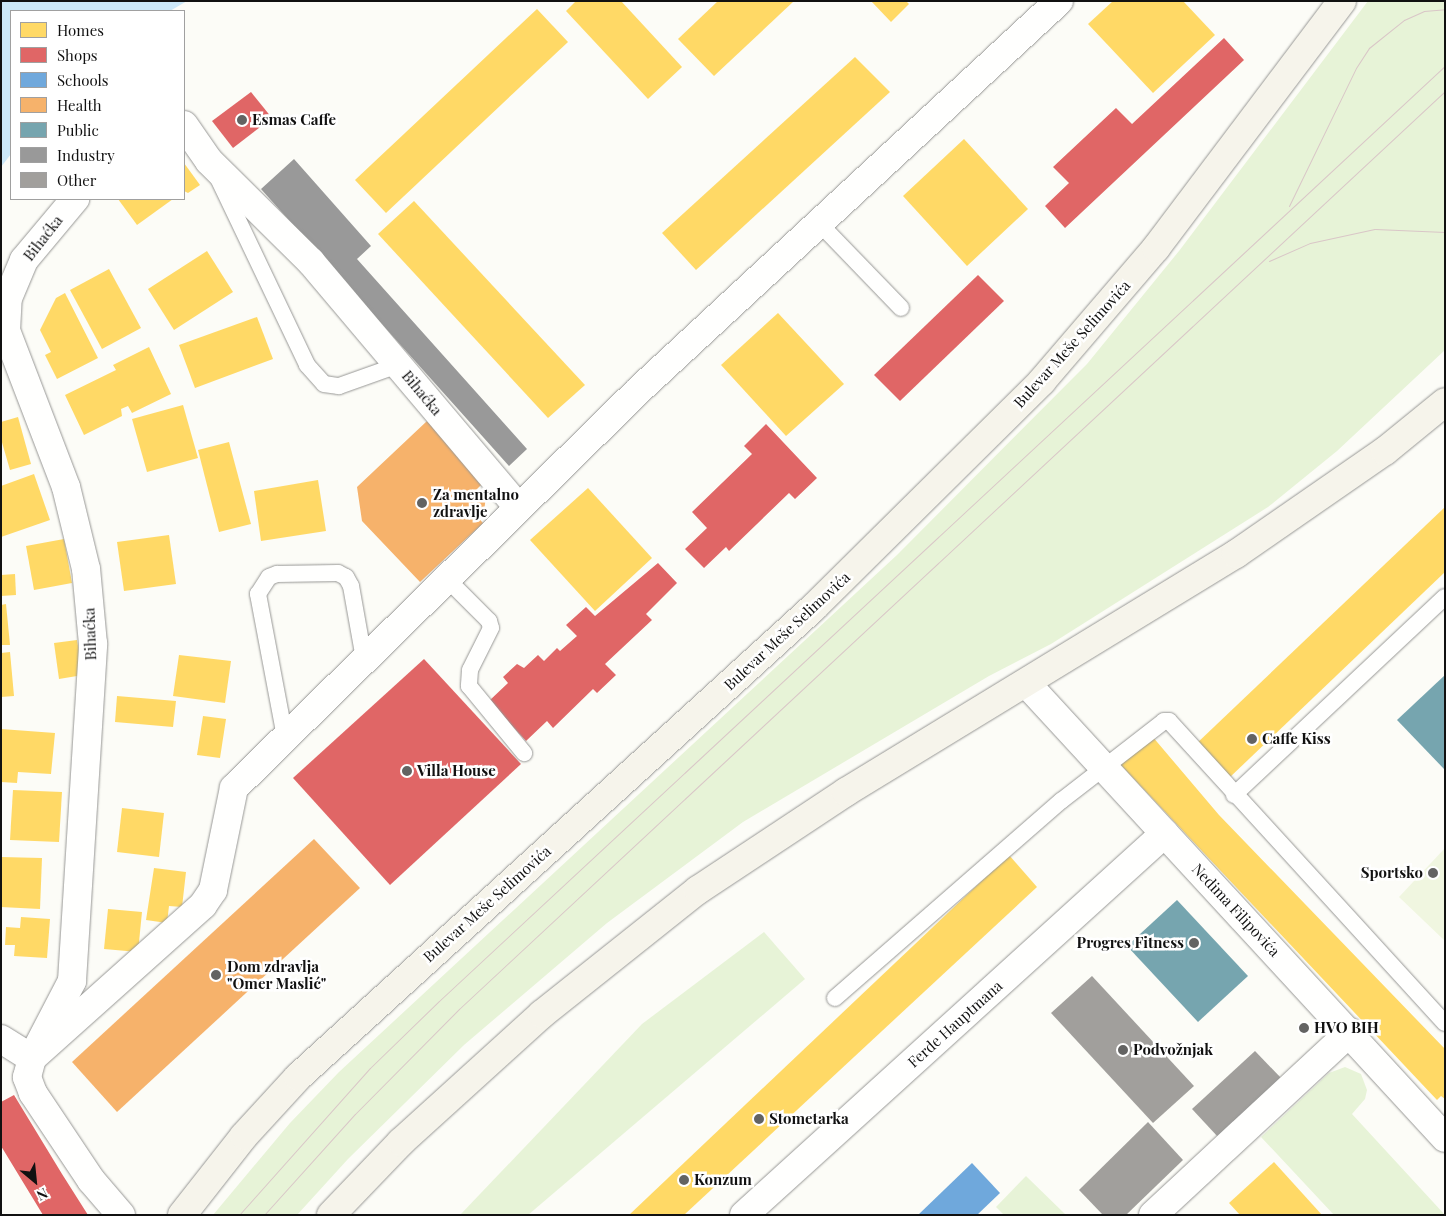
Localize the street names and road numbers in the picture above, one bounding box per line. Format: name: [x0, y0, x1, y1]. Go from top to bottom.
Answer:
street label: Bihaćka: [20, 212, 66, 264]
street label: Bulevar Meše Selimovića: [1010, 276, 1134, 412]
street label: Bihaćka: [398, 367, 446, 419]
street label: Bulevar Meše Selimovića: [720, 568, 854, 694]
street label: Bihaćka: [80, 607, 100, 661]
street label: Bulevar Meše Selimovića: [419, 842, 555, 966]
street label: Nedima Filipovića: [1188, 860, 1284, 960]
street label: Ferde Hauptmana: [904, 977, 1006, 1071]

